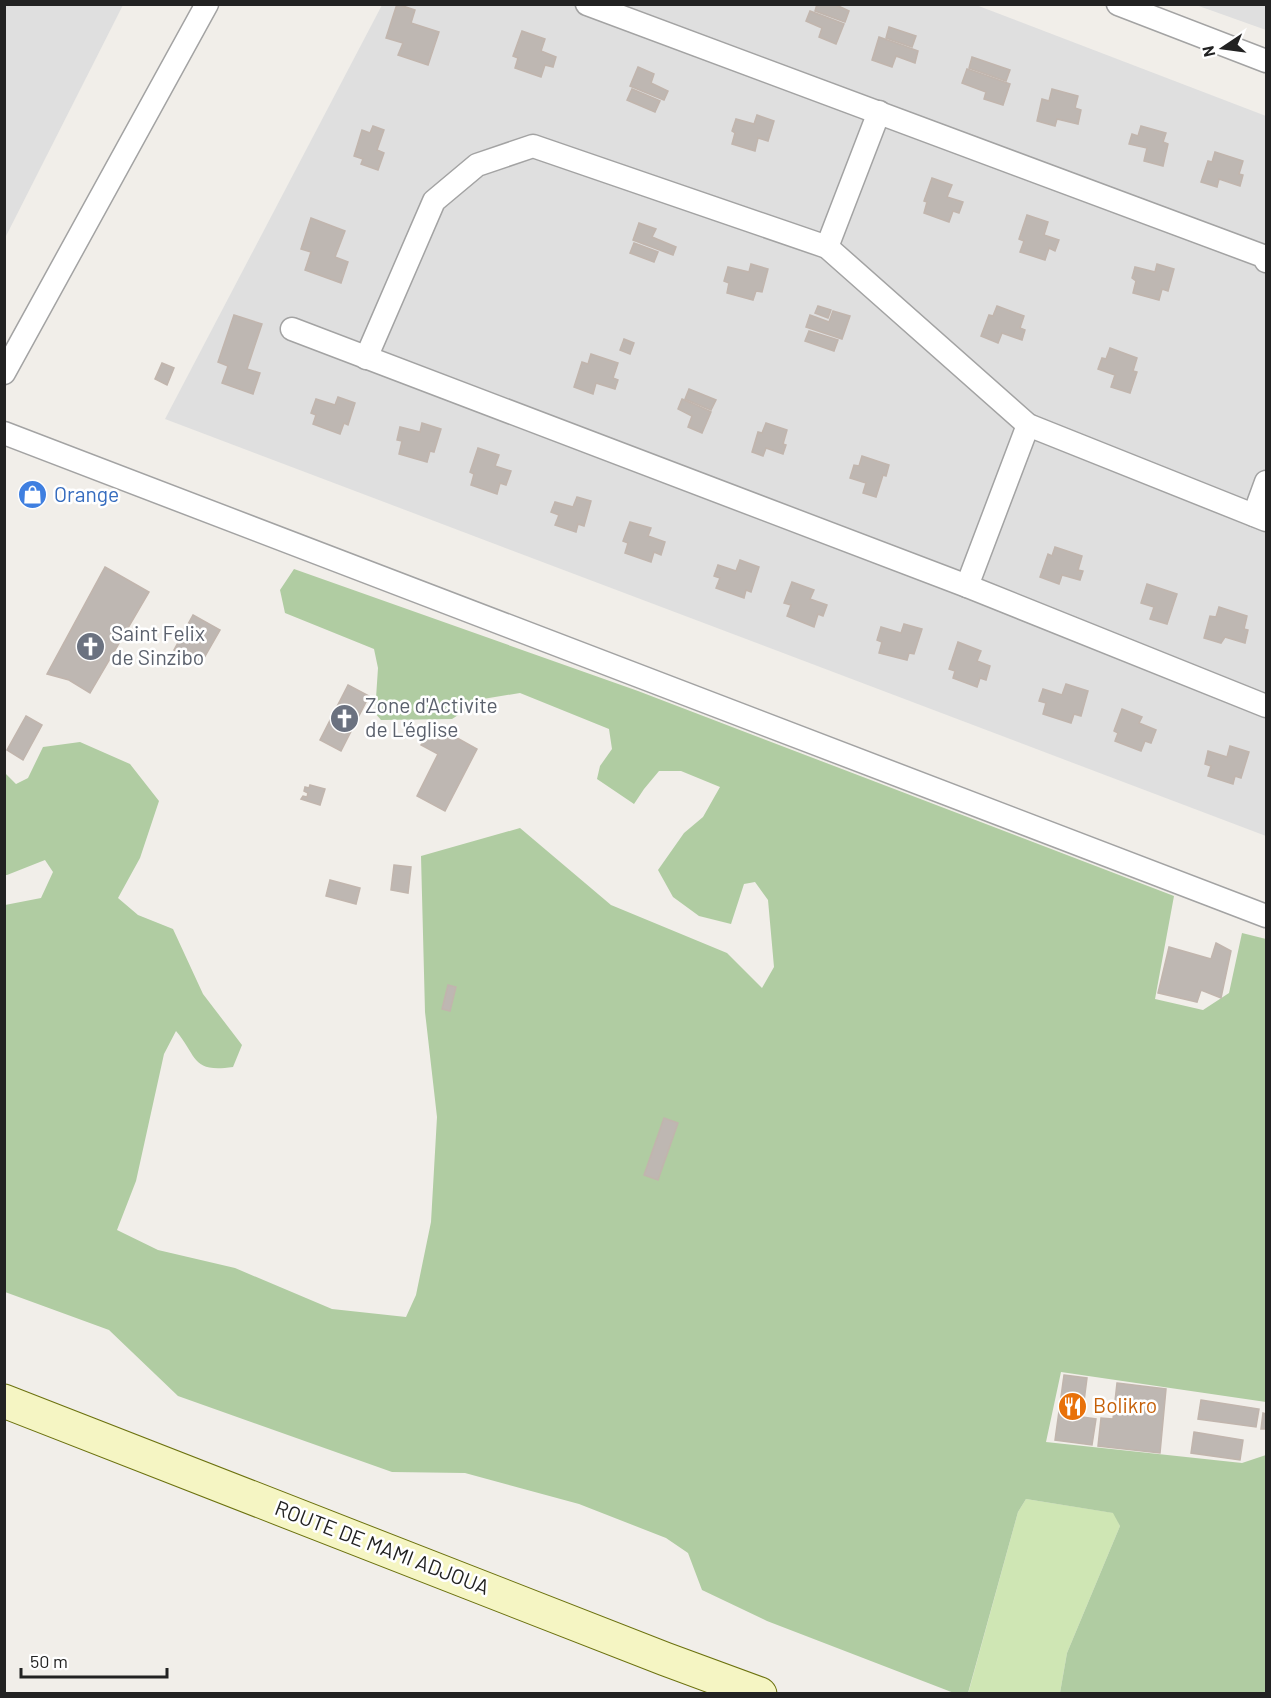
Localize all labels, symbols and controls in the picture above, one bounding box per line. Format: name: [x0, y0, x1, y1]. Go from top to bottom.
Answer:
north arrow: [1193, 18, 1253, 78]
text: N: [1197, 44, 1218, 59]
shop icon: Orange: [17, 479, 49, 511]
place label: Orange: [54, 481, 119, 506]
place label: Saint Felix de Sinzibo: [111, 620, 205, 669]
church icon: Saint Felix de Sinzibo: [74, 630, 106, 662]
place label: Zone d'Activite de L'église: [365, 692, 498, 741]
church icon: Zone d'Activite de L'église: [328, 702, 360, 734]
restaurant icon: Bolikro: [1056, 1390, 1088, 1422]
place label: Bolikro: [1093, 1392, 1157, 1417]
street label: ROUTE DE MAMI ADJOUA: [272, 1494, 493, 1599]
scale bar: [21, 1641, 166, 1679]
text: 50 m: [30, 1650, 68, 1672]

